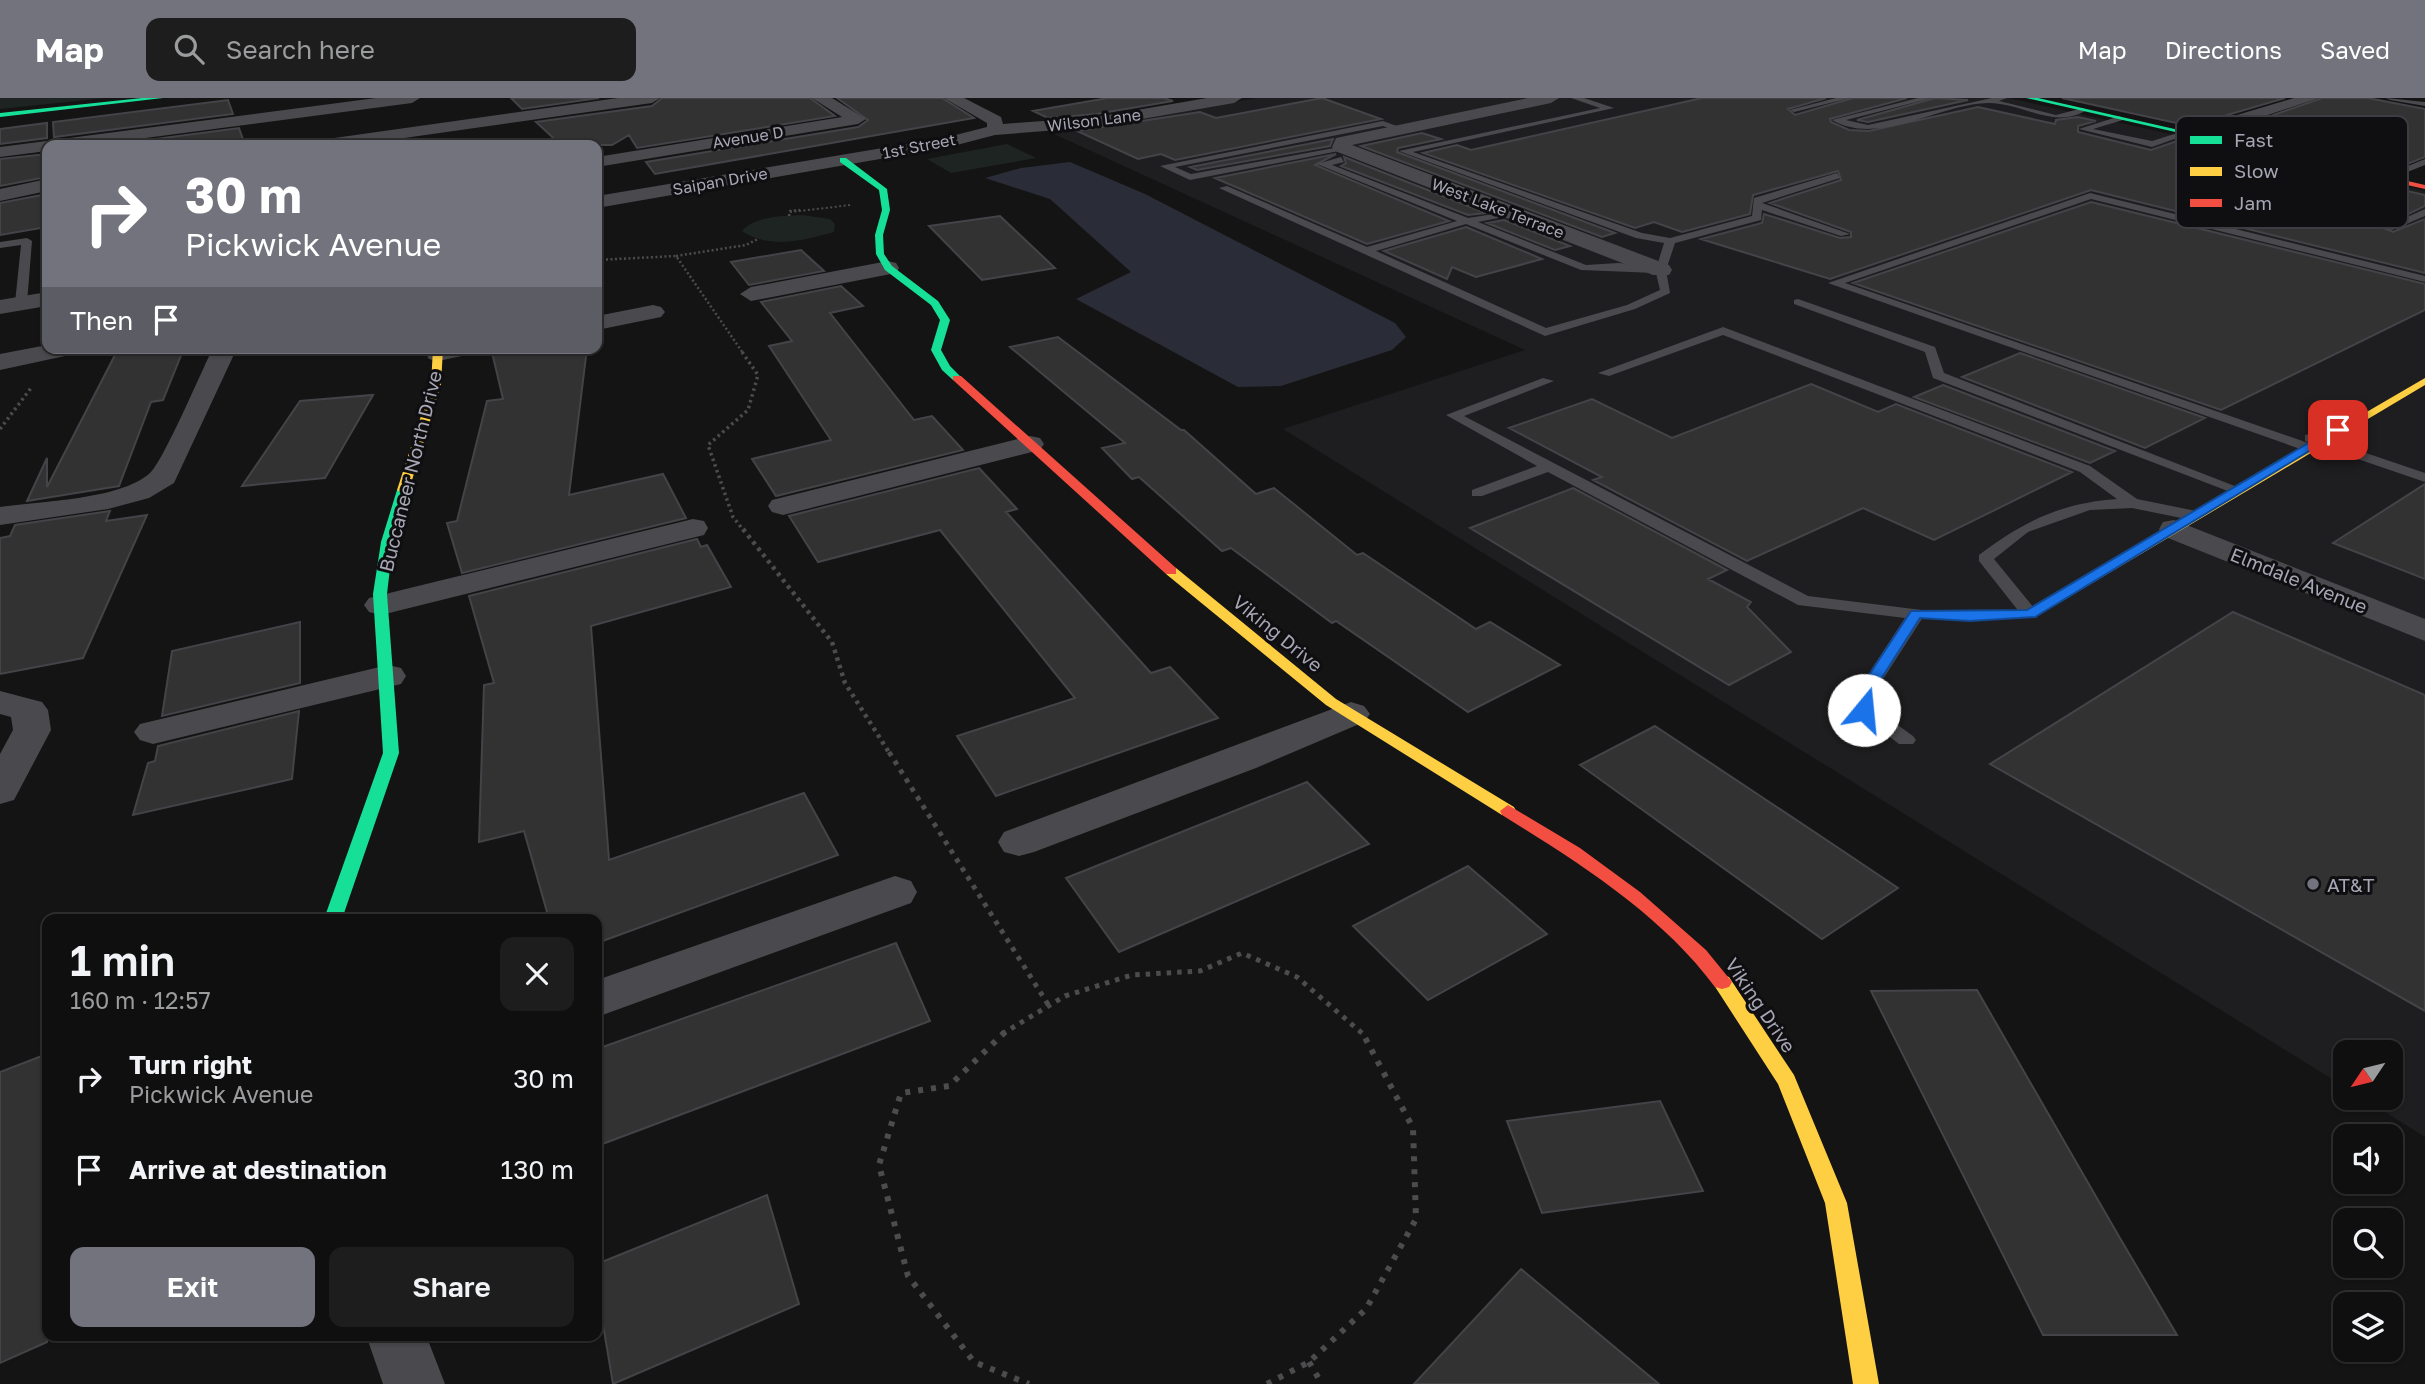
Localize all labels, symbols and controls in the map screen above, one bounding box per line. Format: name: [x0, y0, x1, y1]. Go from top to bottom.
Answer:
search box: [146, 18, 636, 81]
text: Map: [35, 30, 104, 69]
icon: search: [170, 30, 208, 68]
text: Search here: [226, 34, 375, 65]
text: Map: [2078, 35, 2127, 64]
text: Directions: [2165, 35, 2282, 64]
text: Saved: [2320, 35, 2390, 64]
street label: Wilson Lane: [1046, 104, 1142, 136]
legend: [2176, 116, 2408, 228]
street label: Avenue D: [711, 122, 785, 152]
text: Fast: [2234, 128, 2273, 151]
street label: 1st Street: [881, 129, 957, 163]
text: Slow: [2234, 159, 2279, 182]
street label: Saipan Drive: [671, 163, 769, 199]
text: 30 m: [185, 165, 302, 224]
icon: right: [70, 168, 161, 259]
street label: West Lake Terrace: [1429, 174, 1567, 242]
text: Jam: [2234, 191, 2272, 214]
text: Pickwick Avenue: [185, 225, 441, 263]
icon: arrive: [147, 301, 185, 339]
text: Then: [70, 305, 133, 336]
street label: Buccaneer North Drive: [374, 368, 446, 574]
pin: [2308, 400, 2368, 460]
icon: arrive: [2319, 411, 2357, 449]
street label: Elmdale Avenue: [2227, 542, 2371, 618]
street label: Viking Drive: [1228, 590, 1328, 676]
position arrow: [1827, 673, 1901, 747]
place label: AT&T: [2327, 873, 2375, 896]
marker: AT&T: [2305, 876, 2321, 892]
text: 1 min: [70, 935, 175, 985]
button: close: [500, 937, 574, 1011]
street label: Viking Drive: [1721, 953, 1801, 1057]
text: 160 m · 12:57: [70, 986, 211, 1014]
north arrow: [2333, 1040, 2403, 1110]
map controls: [2333, 1040, 2403, 1362]
text: Turn right: [129, 1049, 252, 1080]
icon: right: [70, 1060, 108, 1098]
text: 30 m: [513, 1063, 574, 1094]
text: Pickwick Avenue: [129, 1080, 313, 1108]
button: sound: [2333, 1124, 2403, 1194]
icon: arrive: [70, 1151, 108, 1189]
text: Arrive at destination: [129, 1154, 387, 1185]
text: 130 m: [501, 1154, 574, 1185]
button: search: [2333, 1208, 2403, 1278]
button: Exit: [70, 1247, 315, 1327]
button: Share: [329, 1247, 574, 1327]
button: layers: [2333, 1292, 2403, 1362]

